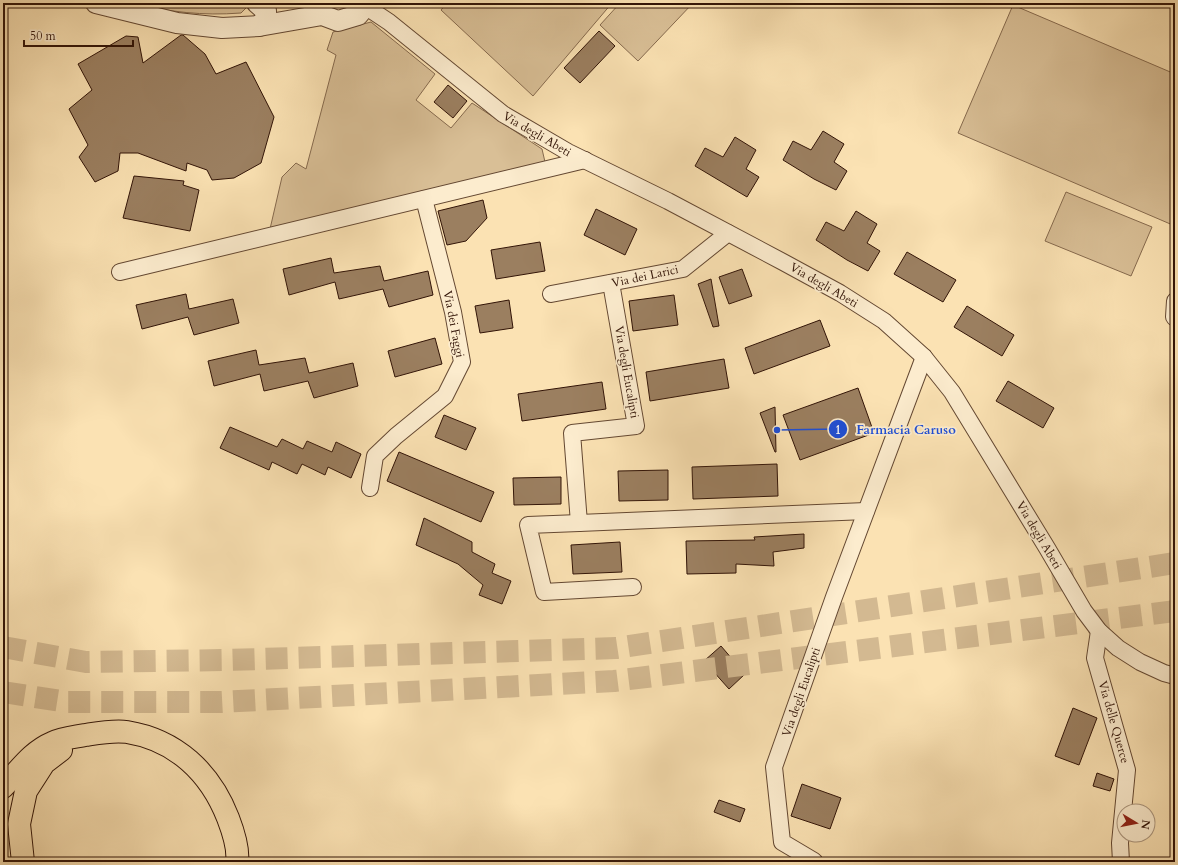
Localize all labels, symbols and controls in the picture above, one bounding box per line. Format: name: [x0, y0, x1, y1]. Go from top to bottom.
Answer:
scale bar: [24, 22, 133, 48]
text: 50 m: [30, 28, 57, 44]
street label: Via degli Abeti: [500, 108, 575, 160]
street label: Via degli Abeti: [787, 259, 862, 311]
street label: Via dei Larici: [610, 261, 681, 291]
street label: Via dei Faggi: [440, 289, 468, 359]
street label: Via degli Eucalipti: [611, 325, 643, 420]
callout: Farmacia Caruso: [828, 417, 964, 442]
text: Farmacia Caruso: [856, 421, 956, 439]
text: 1: [835, 422, 841, 438]
street label: Via degli Abeti: [1012, 498, 1066, 572]
street label: Via degli Eucalipti: [778, 645, 824, 739]
street label: Via delle Querce: [1095, 679, 1133, 765]
north arrow: [1116, 803, 1156, 843]
text: N: [1137, 819, 1154, 831]

